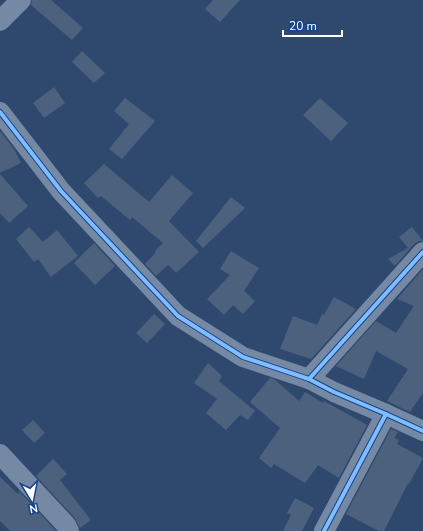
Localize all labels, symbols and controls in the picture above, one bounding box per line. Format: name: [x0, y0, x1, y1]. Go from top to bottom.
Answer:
scale bar: [283, 12, 342, 38]
text: 20 m: [289, 18, 317, 34]
north arrow: [12, 479, 52, 519]
text: N: [28, 500, 39, 516]

